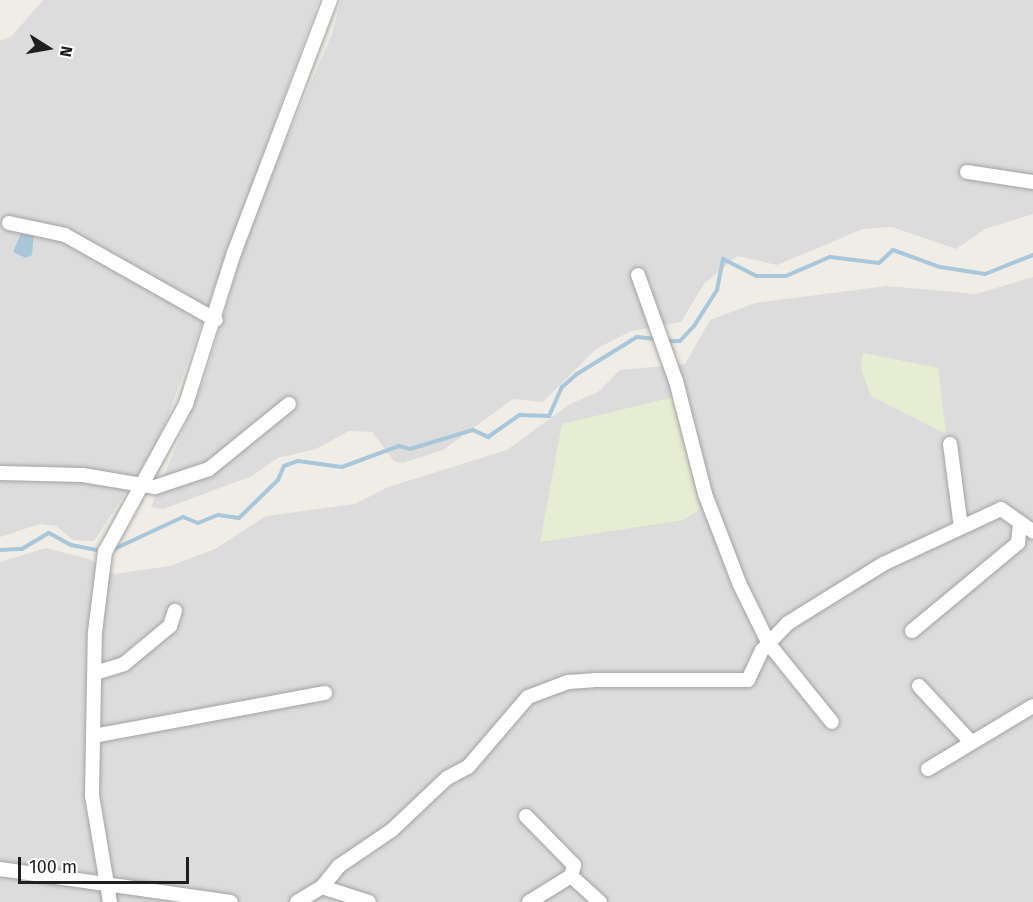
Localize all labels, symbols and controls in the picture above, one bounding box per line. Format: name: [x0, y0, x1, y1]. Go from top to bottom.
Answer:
north arrow: [18, 18, 78, 78]
text: N: [56, 45, 76, 59]
scale bar: [21, 845, 192, 883]
text: 100 m: [29, 856, 77, 878]

